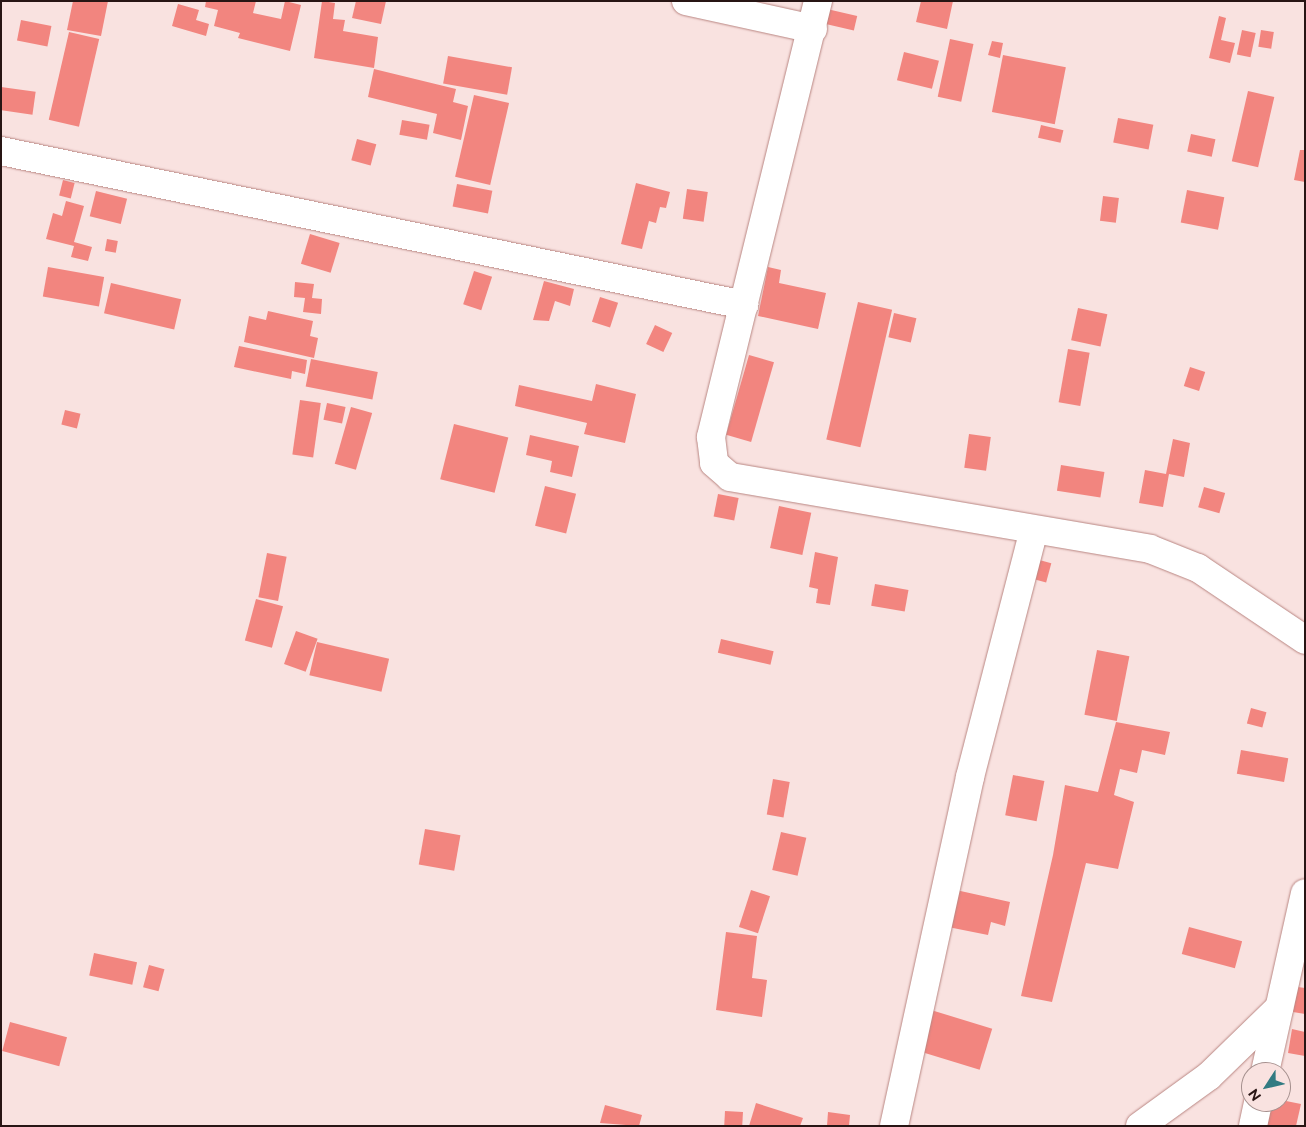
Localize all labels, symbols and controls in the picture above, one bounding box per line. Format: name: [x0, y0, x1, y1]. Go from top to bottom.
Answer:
north arrow: [1241, 1062, 1291, 1112]
text: N: [1245, 1086, 1264, 1104]

